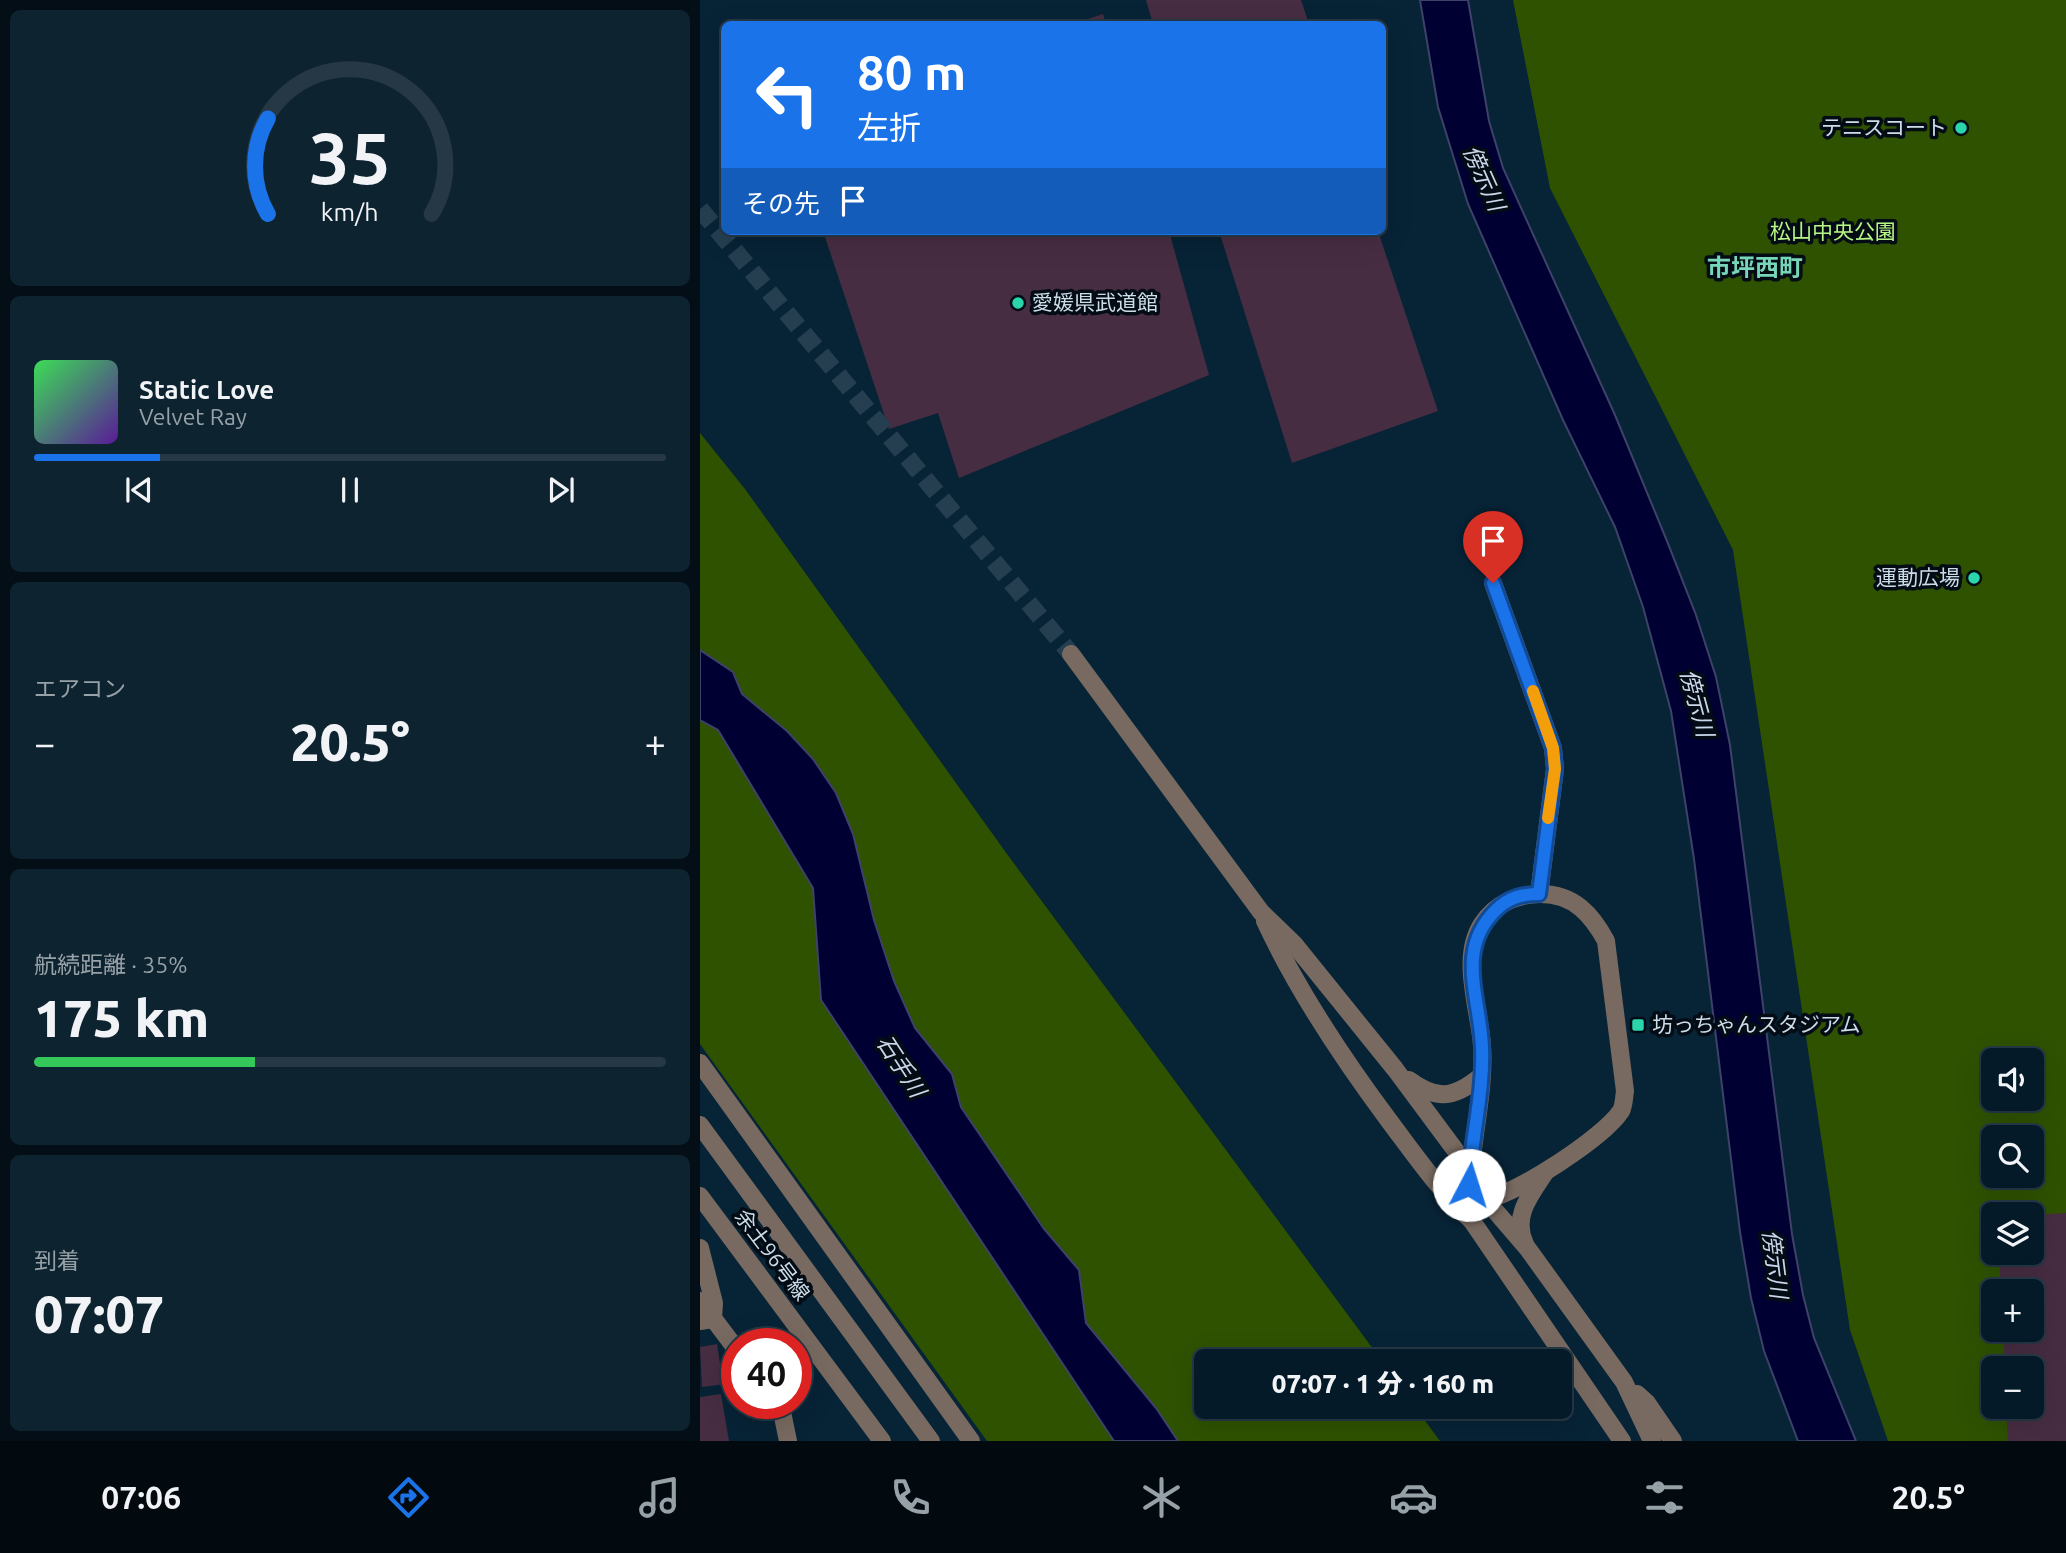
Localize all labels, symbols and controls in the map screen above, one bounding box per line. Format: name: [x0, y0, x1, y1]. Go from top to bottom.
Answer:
text: 80 m: [857, 44, 966, 99]
icon: left: [742, 49, 833, 140]
text: 左折: [857, 109, 921, 145]
place label: テニスコート: [1821, 115, 1947, 139]
text: 35: [309, 116, 391, 198]
marker: テニスコート: [1953, 120, 1969, 136]
water label: 傍示川: [1459, 141, 1511, 217]
icon: arrive: [834, 182, 872, 220]
text: その先: [742, 189, 820, 218]
text: km/h: [321, 198, 379, 226]
park label: 松山中央公園: [1770, 219, 1896, 243]
district label: 市坪西町: [1707, 254, 1803, 281]
place label: 愛媛県武道館: [1032, 290, 1158, 314]
marker: 愛媛県武道館: [1010, 295, 1026, 311]
text: Static Love: [139, 375, 274, 404]
text: Velvet Ray: [139, 404, 247, 429]
icon: previous: [120, 471, 158, 509]
icon: pause: [331, 471, 369, 509]
icon: next: [542, 471, 580, 509]
pin: [1463, 511, 1523, 583]
icon: arrive: [1474, 522, 1512, 560]
place label: 運動広場: [1876, 565, 1960, 589]
marker: 運動広場: [1966, 570, 1982, 586]
water label: 傍示川: [1676, 666, 1719, 742]
text: エアコン: [34, 676, 126, 701]
text: 20.5°: [290, 713, 410, 771]
text: −: [34, 722, 55, 764]
text: +: [645, 722, 666, 764]
text: 航続距離 · 35%: [34, 952, 187, 977]
text: 175 km: [34, 989, 209, 1047]
place label: 坊っちゃんスタジアム: [1652, 1012, 1861, 1036]
marker: 坊っちゃんスタジアム: [1630, 1017, 1646, 1033]
water label: 石手川: [872, 1030, 932, 1104]
map controls: [1981, 1048, 2044, 1419]
button: sound: [1981, 1048, 2044, 1111]
button: search: [1981, 1125, 2044, 1188]
position arrow: [1432, 1148, 1506, 1222]
button: layers: [1981, 1202, 2044, 1265]
street label: 余土96号線: [731, 1204, 815, 1305]
water label: 傍示川: [1759, 1228, 1792, 1303]
text: 到着: [34, 1248, 80, 1273]
button: +: [1981, 1279, 2044, 1342]
text: 07:07: [34, 1285, 164, 1343]
speed limit sign: 40: [721, 1328, 812, 1419]
button: −: [1981, 1356, 2044, 1419]
text: 07:07 · 1 分 · 160 m: [1272, 1369, 1494, 1398]
icon: directions: [384, 1473, 433, 1522]
icon: music: [635, 1473, 684, 1522]
icon: phone: [886, 1473, 935, 1522]
icon: climate: [1137, 1473, 1186, 1522]
icon: car: [1389, 1473, 1438, 1522]
icon: filters: [1640, 1473, 1689, 1522]
text: 07:06: [101, 1479, 181, 1515]
text: 20.5°: [1891, 1479, 1965, 1515]

